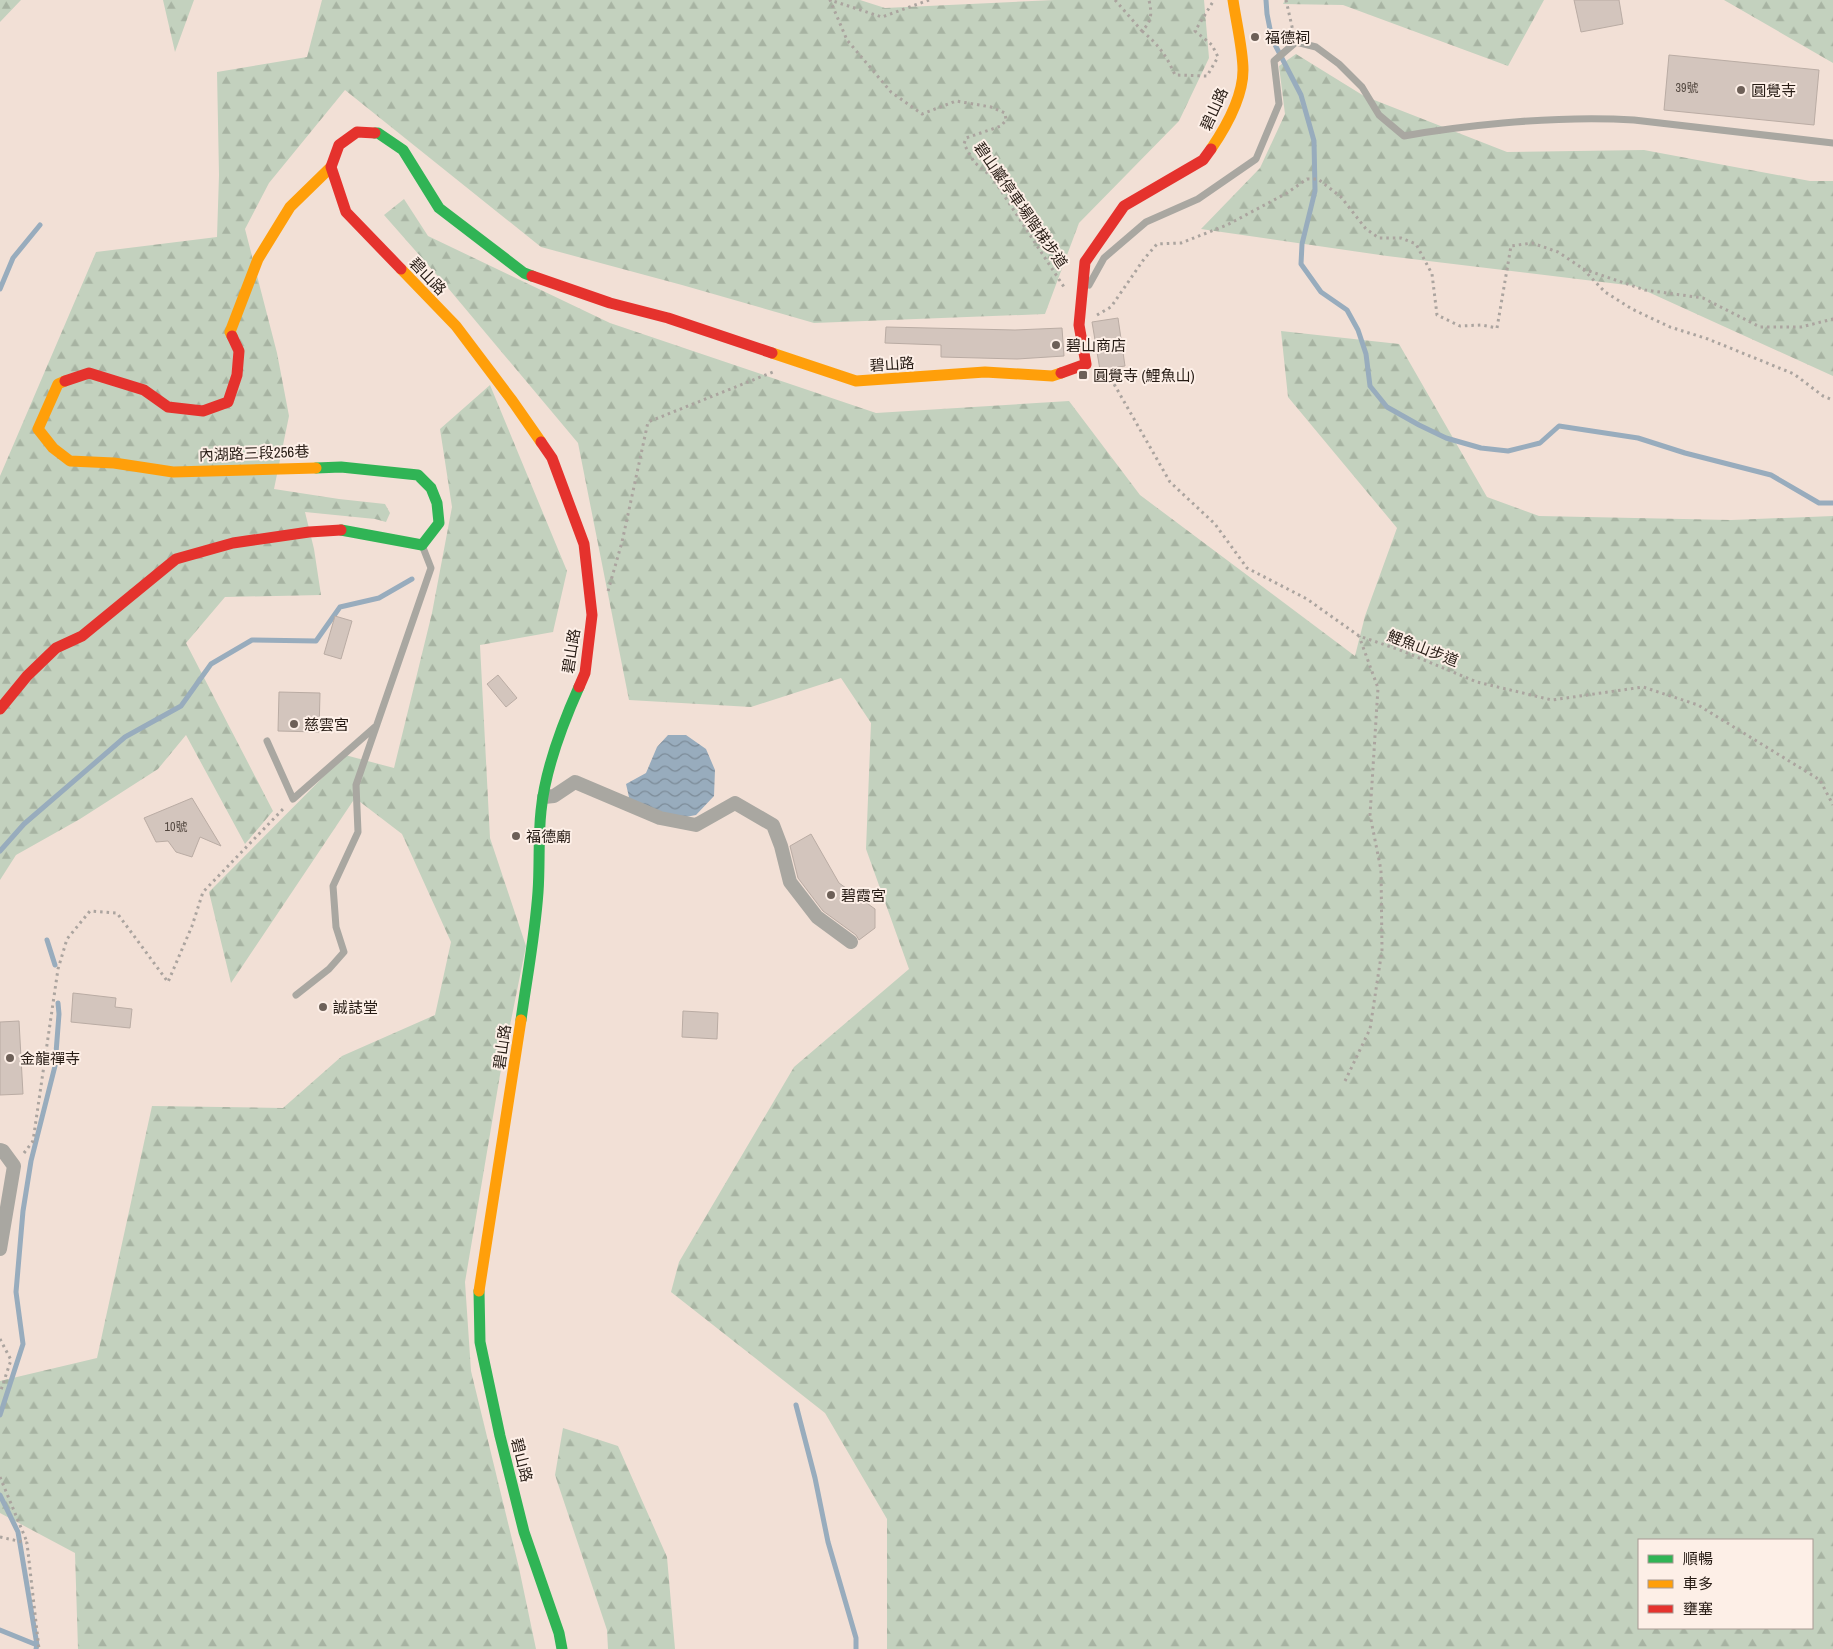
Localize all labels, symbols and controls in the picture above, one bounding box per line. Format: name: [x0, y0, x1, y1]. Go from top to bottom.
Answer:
place label: 福德祠: [1265, 27, 1310, 48]
marker: 福德祠: [1249, 31, 1261, 43]
house number: 39號: [1676, 80, 1698, 96]
place label: 圓覺寺: [1751, 80, 1796, 101]
street label: 碧山路: [1195, 84, 1233, 134]
marker: 圓覺寺: [1735, 84, 1747, 96]
street label: 碧山巖停車場階梯步道: [969, 138, 1073, 272]
street label: 碧山路: [405, 253, 451, 299]
place label: 碧山商店: [1066, 335, 1126, 356]
marker: 碧山商店: [1050, 339, 1062, 351]
street label: 碧山路: [869, 352, 915, 376]
place label: 圓覺寺 (鯉魚山): [1093, 365, 1195, 386]
marker: 圓覺寺 (鯉魚山): [1077, 369, 1089, 381]
street label: 內湖路三段256巷: [198, 441, 310, 465]
street label: 鯉魚山步道: [1384, 625, 1462, 671]
street label: 碧山路: [557, 627, 585, 675]
place label: 慈雲宮: [304, 714, 349, 735]
marker: 慈雲宮: [288, 718, 300, 730]
house number: 10號: [165, 819, 187, 835]
place label: 福德廟: [526, 826, 571, 847]
marker: 福德廟: [510, 830, 522, 842]
place label: 碧霞宮: [841, 885, 886, 906]
marker: 碧霞宮: [825, 889, 837, 901]
place label: 誠誌堂: [333, 997, 378, 1018]
marker: 誠誌堂: [317, 1001, 329, 1013]
street label: 碧山路: [488, 1023, 516, 1071]
place label: 金龍禪寺: [20, 1048, 80, 1069]
marker: 金龍禪寺: [4, 1052, 16, 1064]
street label: 碧山路: [506, 1436, 538, 1484]
legend: [1638, 1539, 1813, 1629]
text: 順暢: [1683, 1548, 1713, 1569]
text: 車多: [1683, 1573, 1713, 1594]
text: 壅塞: [1683, 1598, 1713, 1619]

